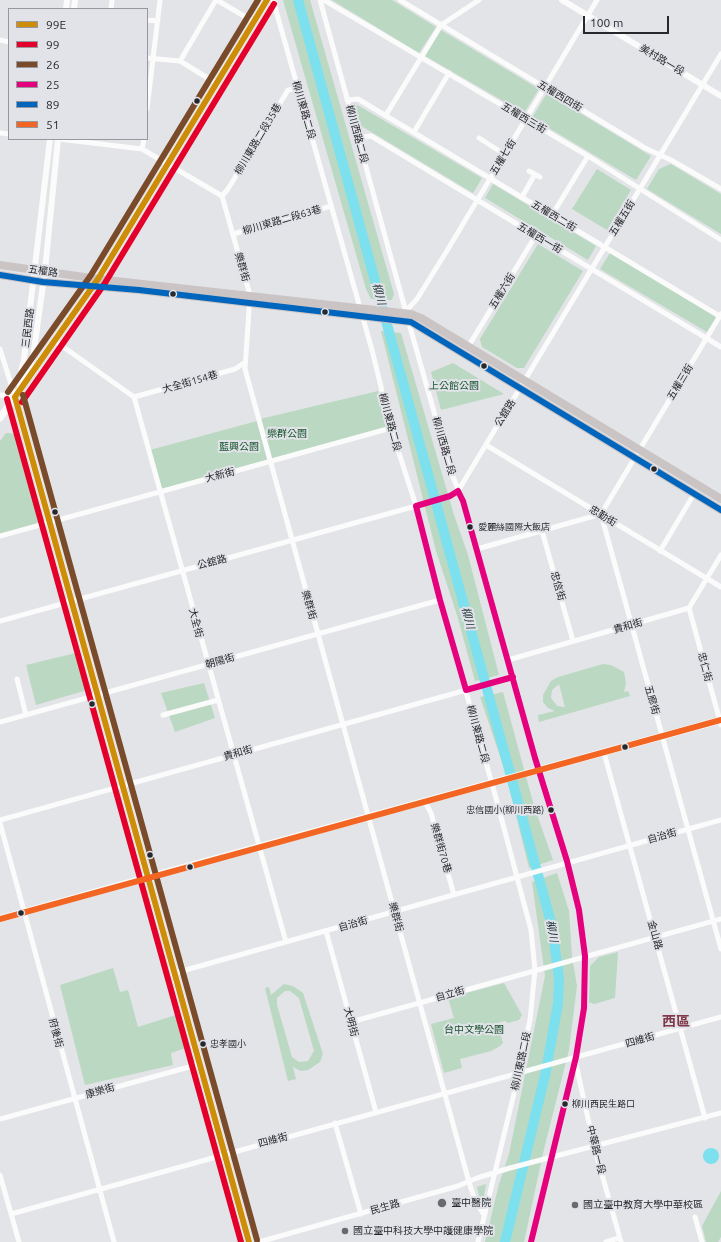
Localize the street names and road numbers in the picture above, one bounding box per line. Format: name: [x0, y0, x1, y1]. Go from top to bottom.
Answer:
street label: 美村路一段: [637, 42, 687, 78]
street label: 五權西四街: [535, 78, 585, 114]
street label: 柳川東路二段: [290, 80, 318, 140]
street label: 五權西三街: [499, 100, 549, 136]
street label: 柳川東路二段35巷: [232, 101, 284, 177]
street label: 柳川西路二段: [343, 103, 371, 165]
street label: 五權七街: [488, 137, 518, 177]
street label: 五權西二街: [529, 198, 579, 234]
street label: 五權五街: [607, 198, 637, 238]
street label: 柳川東路二段63巷: [241, 203, 323, 237]
street label: 五權西一街: [515, 220, 565, 256]
street label: 樂群街: [232, 251, 252, 283]
street label: 五權路: [27, 263, 59, 279]
street label: 五權六街: [487, 271, 517, 311]
street label: 三民西路: [20, 307, 36, 349]
street label: 五權三街: [665, 362, 695, 402]
street label: 大全街154巷: [161, 368, 219, 396]
street label: 柳川東路二段: [376, 391, 404, 453]
street label: 公舘路: [492, 397, 518, 429]
street label: 柳川西路二段: [430, 416, 458, 476]
street label: 大新街: [204, 465, 236, 485]
street label: 忠勤街: [587, 503, 619, 529]
street label: 公舘路: [196, 552, 228, 572]
street label: 忠信街: [548, 570, 568, 602]
street label: 樂群街: [299, 589, 319, 621]
street label: 大全街: [186, 607, 206, 639]
street label: 貴和街: [612, 616, 644, 636]
street label: 朝陽街: [204, 651, 236, 671]
street label: 忠仁街: [695, 651, 715, 683]
street label: 五廊街: [642, 684, 662, 716]
street label: 柳川東路二段: [464, 703, 492, 765]
street label: 貴和街: [222, 743, 254, 763]
street label: 樂群街70巷: [428, 822, 454, 874]
street label: 自治街: [646, 826, 678, 846]
street label: 樂群街: [386, 901, 406, 933]
street label: 自治街: [337, 914, 369, 934]
street label: 金山路: [645, 919, 665, 951]
street label: 自立街: [434, 984, 466, 1004]
street label: 大明街: [341, 1006, 361, 1038]
street label: 府後街: [46, 1017, 66, 1049]
street label: 柳川東路二段: [509, 1030, 533, 1092]
street label: 四維街: [624, 1030, 656, 1050]
street label: 康樂街: [84, 1081, 116, 1101]
street label: 中華路一段: [584, 1124, 608, 1176]
street label: 四維街: [257, 1130, 289, 1150]
street label: 民生路: [369, 1197, 401, 1217]

